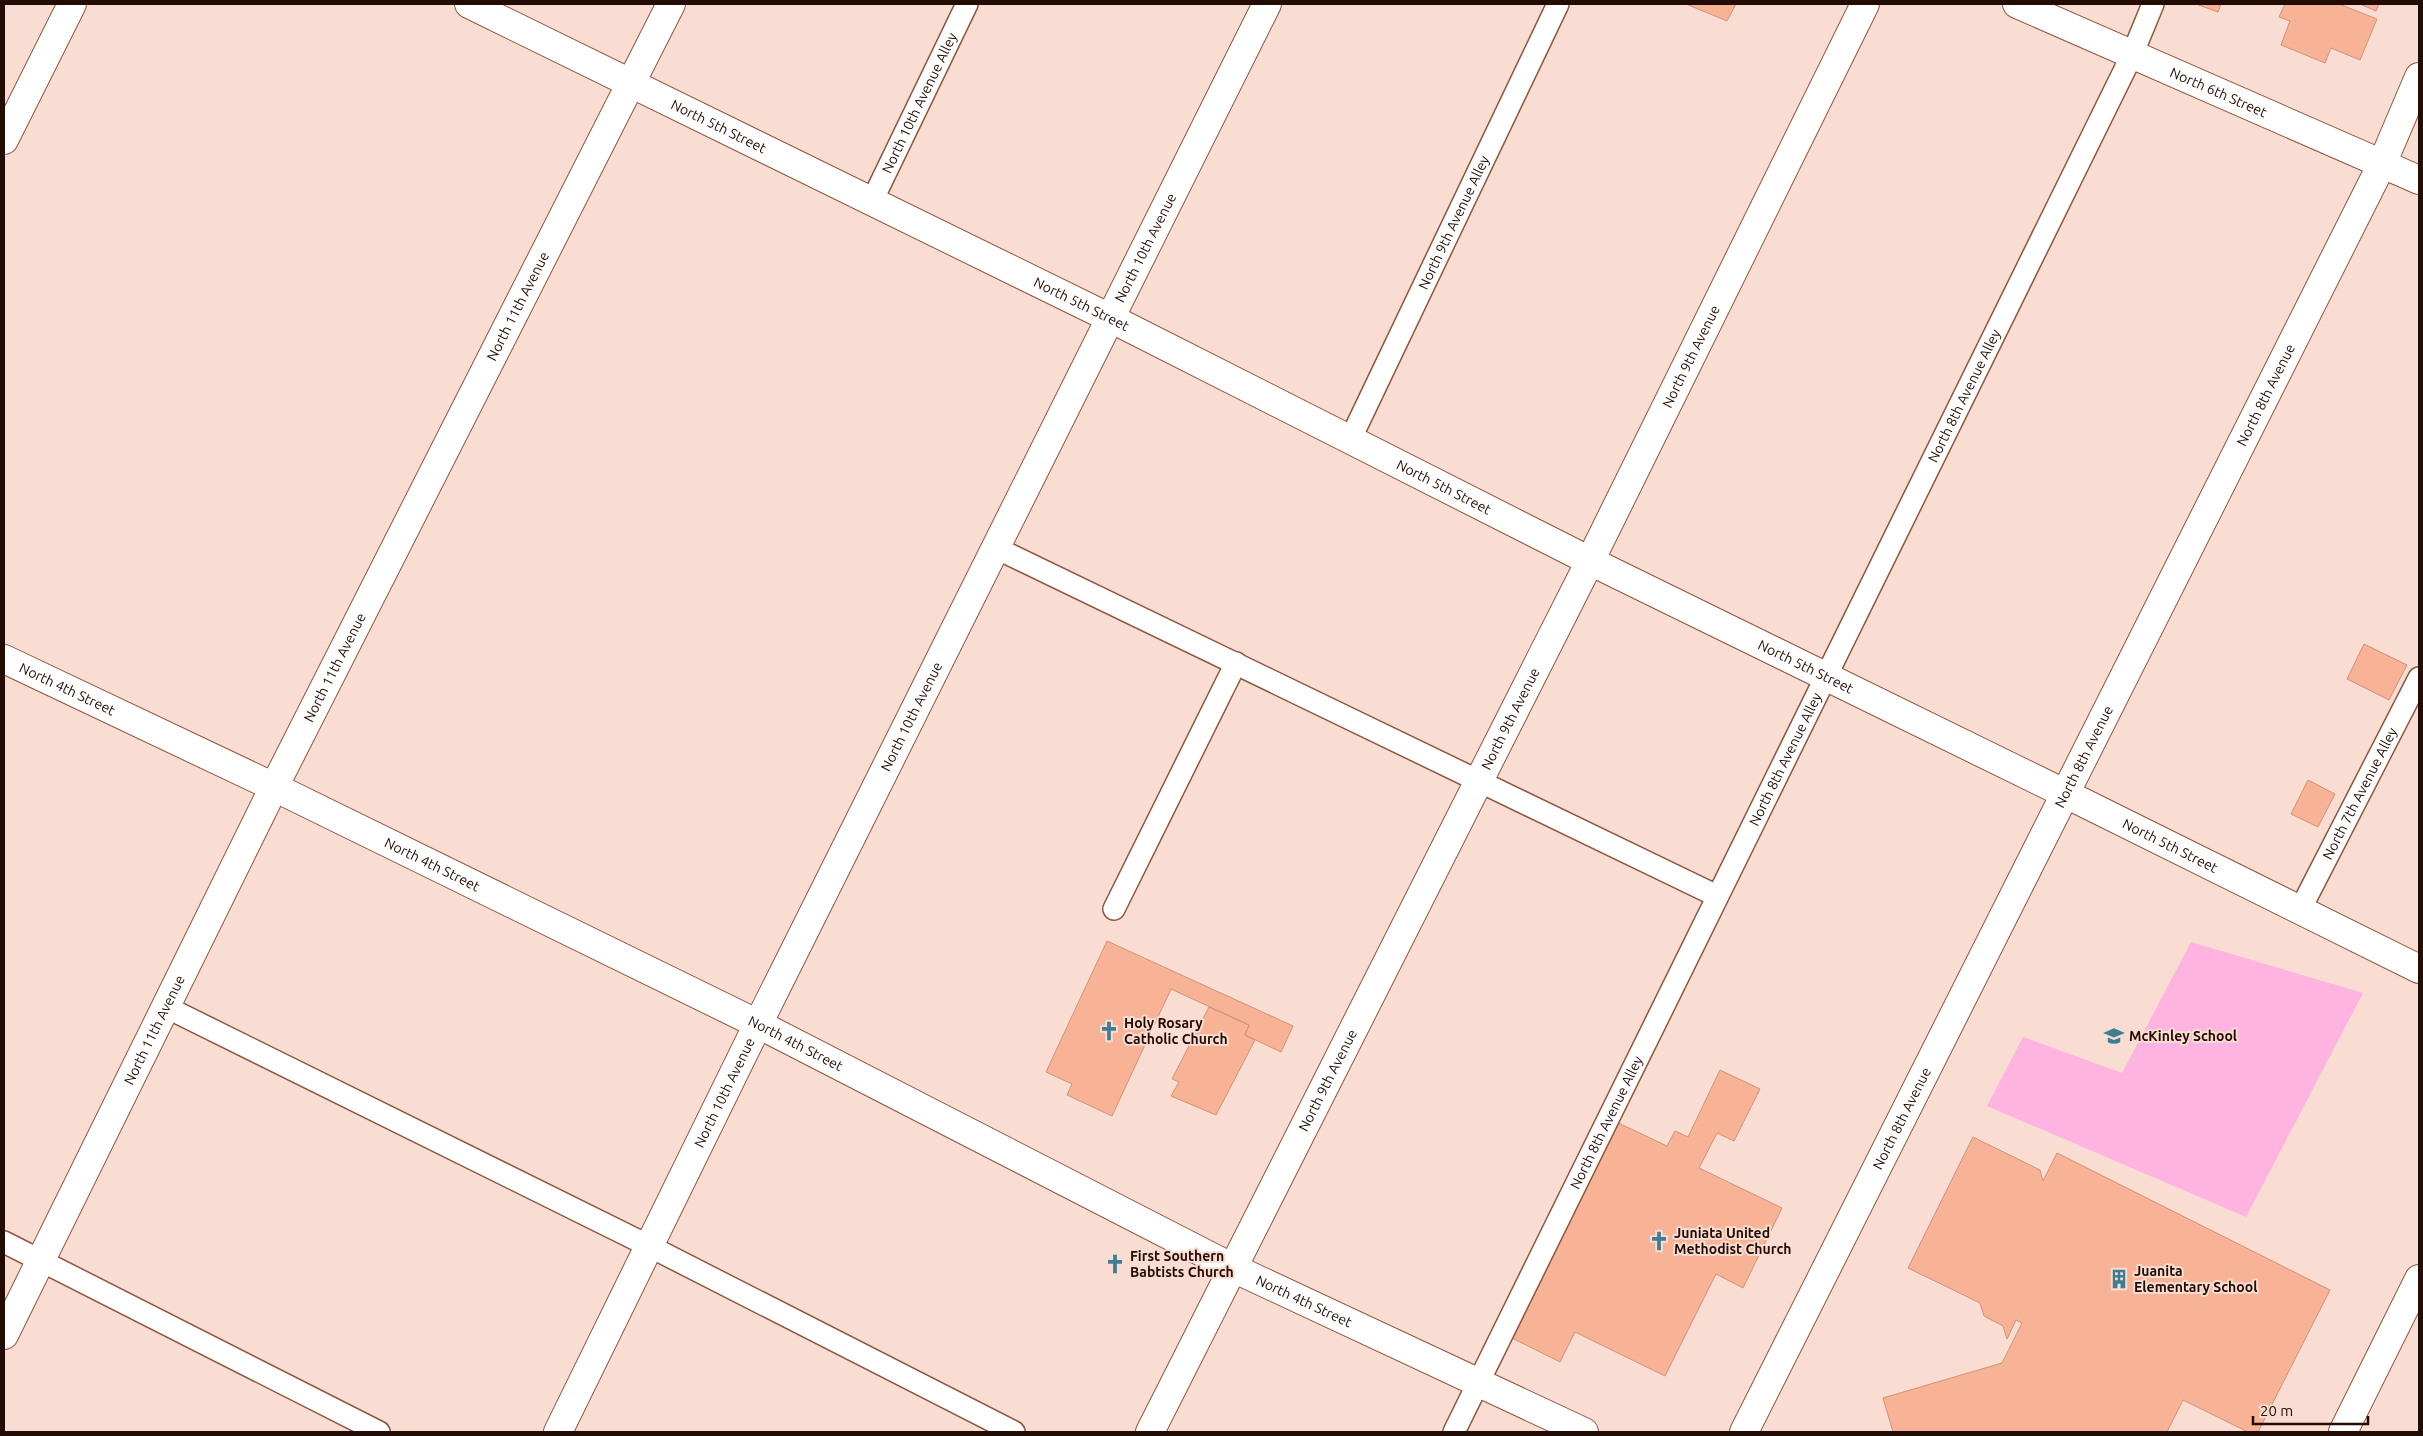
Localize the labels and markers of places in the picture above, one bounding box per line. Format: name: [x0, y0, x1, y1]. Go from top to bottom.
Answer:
place label: Holy Rosary Catholic Church: [1124, 1015, 1228, 1047]
church icon: Holy Rosary Catholic Church: [1098, 1020, 1120, 1042]
school or university icon: McKinley School: [2103, 1025, 2125, 1047]
place label: McKinley School: [2129, 1028, 2237, 1044]
place label: Juniata United Methodist Church: [1674, 1225, 1791, 1257]
church icon: Juniata United Methodist Church: [1648, 1230, 1670, 1252]
place label: First Southern Babtists Church: [1130, 1248, 1234, 1280]
church icon: First Southern Babtists Church: [1104, 1253, 1126, 1275]
place label: Juanita Elementary School: [2134, 1263, 2257, 1295]
building icon: Juanita Elementary School: [2108, 1268, 2130, 1290]

